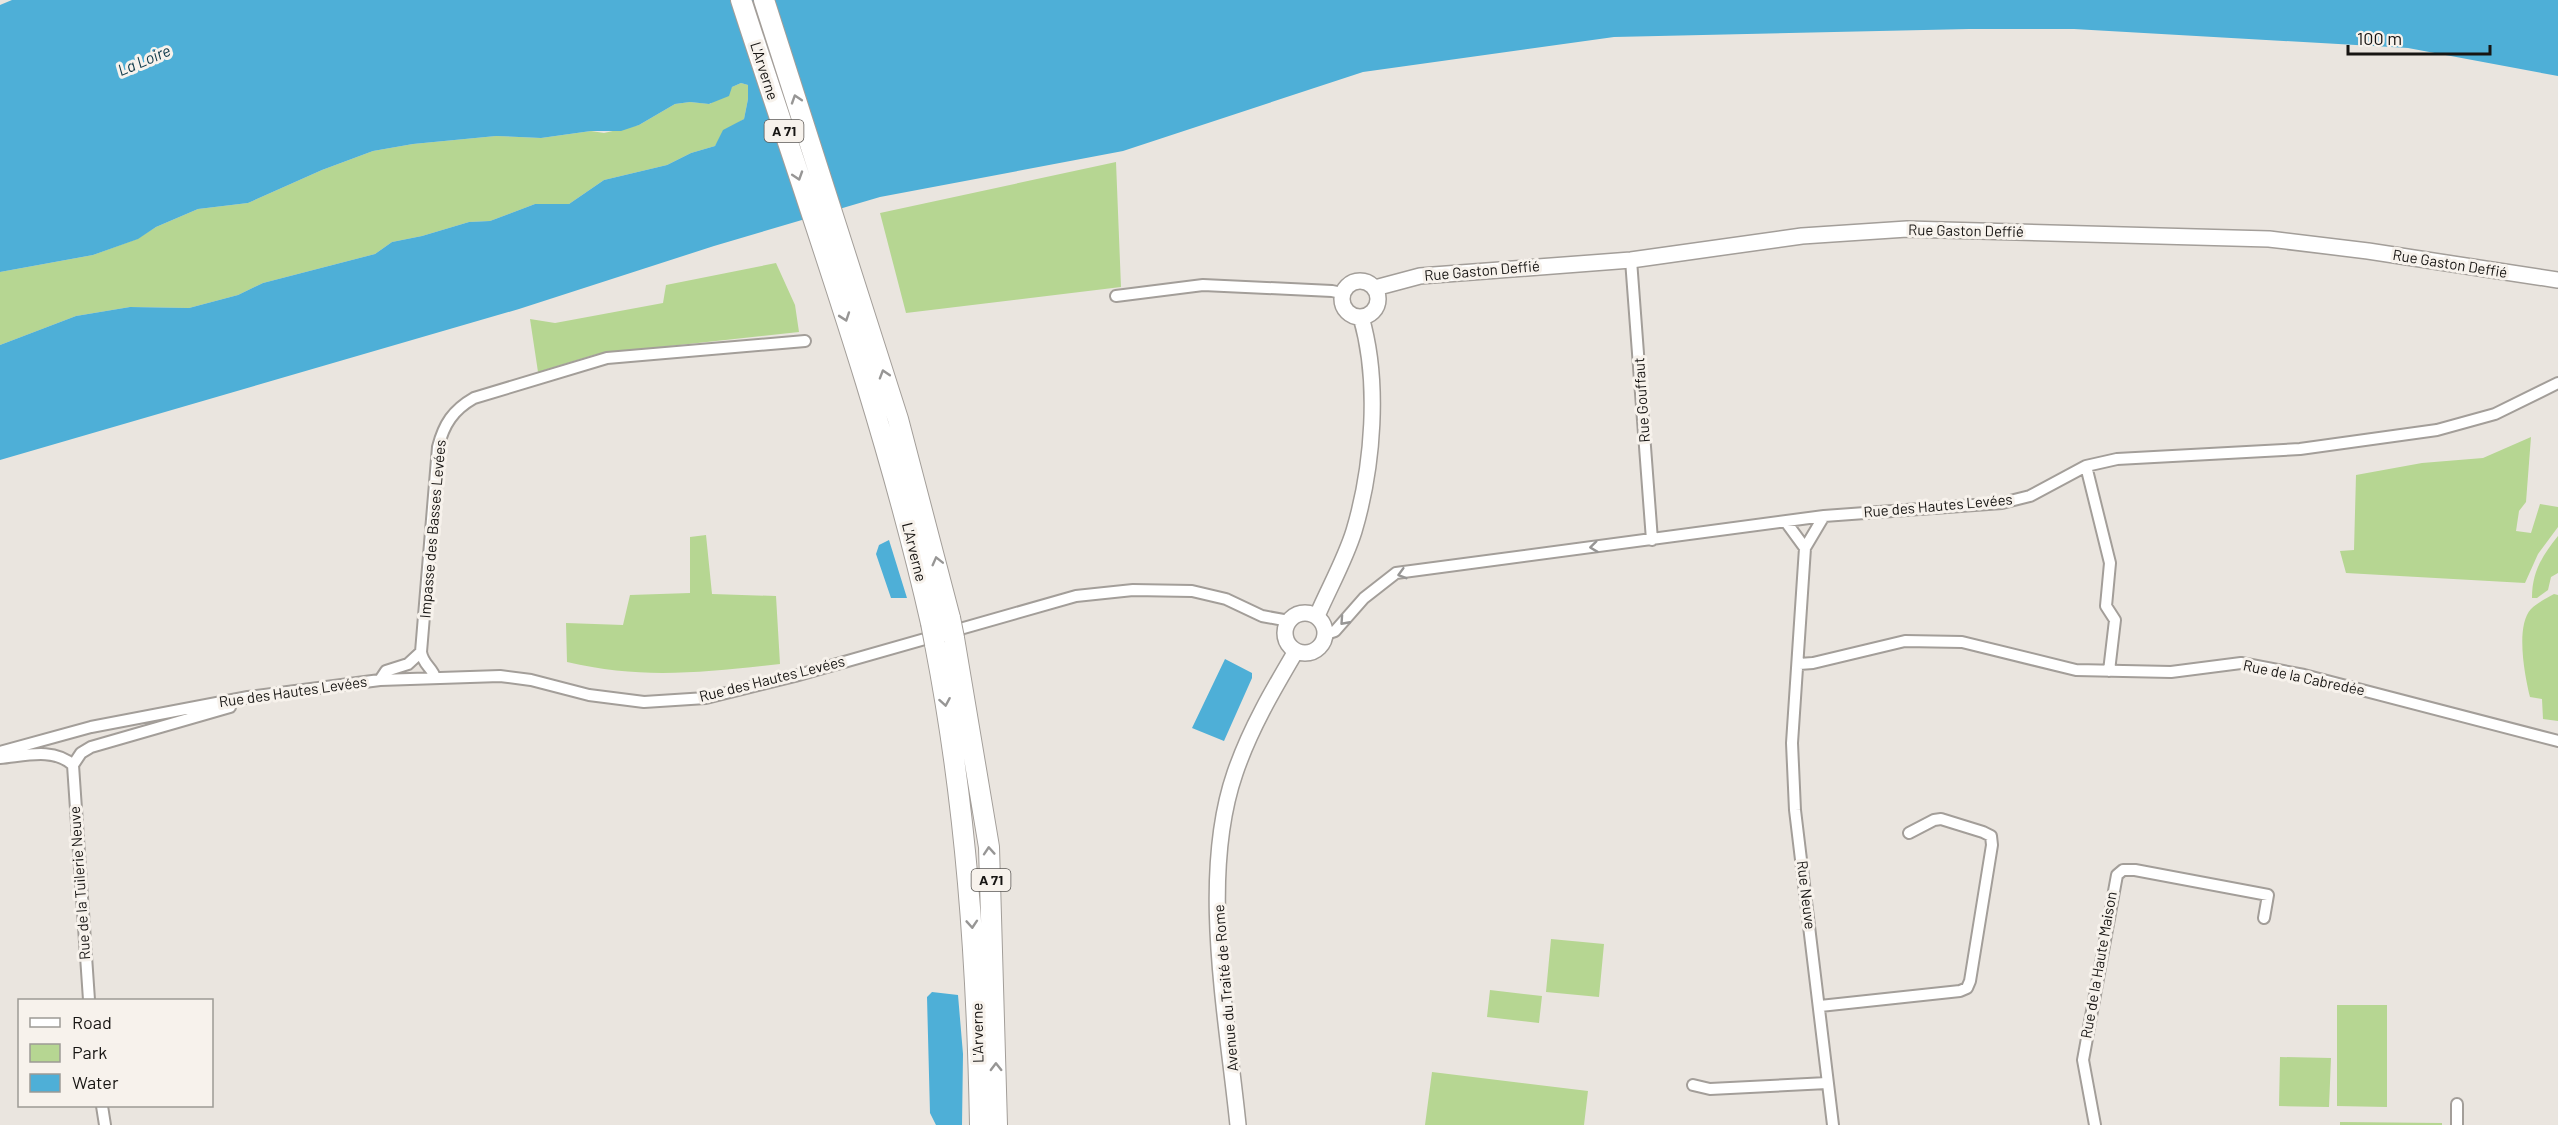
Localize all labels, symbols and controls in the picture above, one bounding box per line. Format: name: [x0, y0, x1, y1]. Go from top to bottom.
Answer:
scale bar: [2348, 18, 2490, 56]
text: 100 m: [2357, 27, 2402, 49]
street label: L'Arverne: [747, 39, 783, 102]
water label: La Loire: [115, 40, 173, 79]
one-way arrow: [791, 94, 803, 105]
road number: A 71: [764, 120, 804, 142]
one-way arrow: [791, 170, 803, 181]
street label: Rue Gaston Deffié: [1908, 220, 2024, 240]
street label: Rue Gaston Deffié: [2392, 245, 2509, 281]
street label: Rue Gaston Deffié: [1423, 256, 1540, 284]
one-way arrow: [838, 311, 850, 322]
street label: Rue Gouffaut: [1629, 357, 1653, 443]
one-way arrow: [879, 369, 891, 380]
street label: Impasse des Basses Levées: [415, 439, 449, 619]
street label: Rue des Hautes Levées: [1863, 490, 2013, 520]
street label: L'Arverne: [899, 520, 931, 583]
one-way arrow: [1590, 541, 1599, 553]
one-way arrow: [931, 556, 944, 566]
one-way arrow: [1397, 567, 1407, 579]
one-way arrow: [1340, 614, 1351, 625]
street label: Rue des Hautes Levées: [697, 651, 847, 705]
street label: Rue de la Cabredée: [2242, 655, 2367, 699]
street label: Rue des Hautes Levées: [218, 672, 368, 710]
one-way arrow: [939, 697, 951, 706]
street label: Rue de la Tuilerie Neuve: [65, 806, 93, 961]
one-way arrow: [983, 846, 996, 855]
street label: Rue Neuve: [1794, 859, 1820, 930]
road number: A 71: [972, 869, 1010, 891]
street label: Rue de la Haute Maison: [2076, 890, 2120, 1040]
street label: Avenue du Traité de Rome: [1209, 904, 1241, 1072]
one-way arrow: [965, 919, 978, 928]
legend: [18, 999, 213, 1107]
street label: L'Arverne: [967, 1003, 987, 1063]
text: Road: [72, 1011, 112, 1033]
text: Park: [72, 1041, 107, 1063]
one-way arrow: [990, 1062, 1002, 1071]
text: Water: [72, 1071, 119, 1093]

